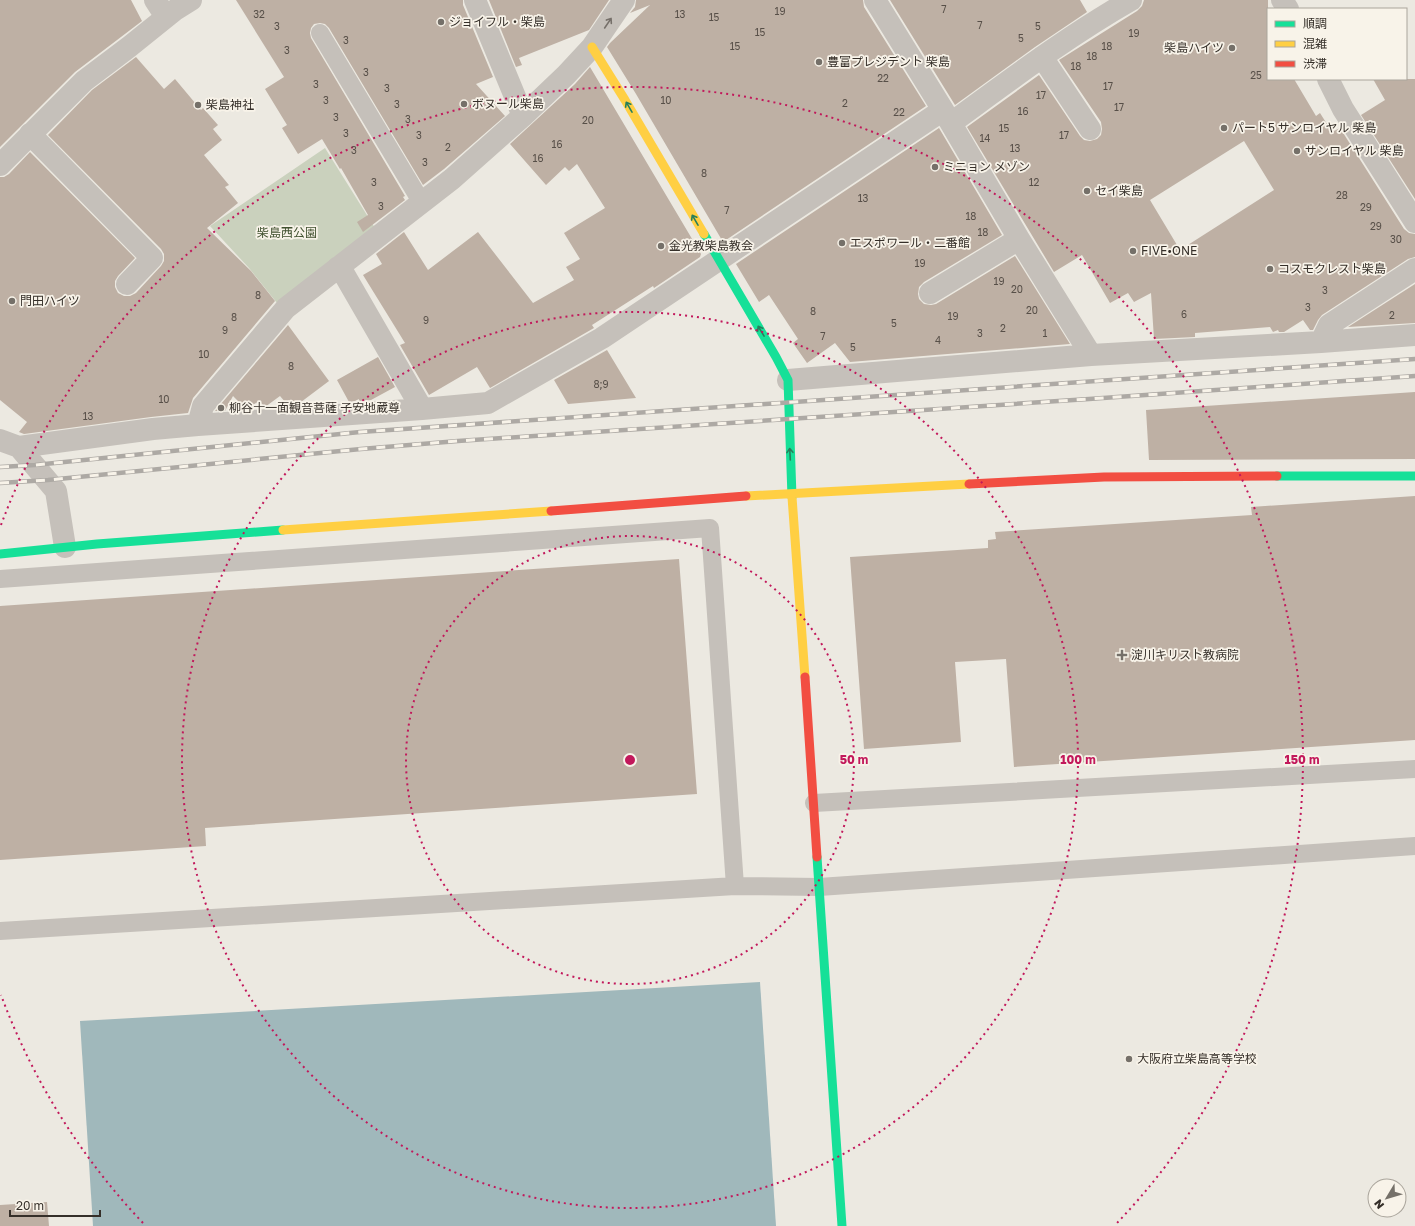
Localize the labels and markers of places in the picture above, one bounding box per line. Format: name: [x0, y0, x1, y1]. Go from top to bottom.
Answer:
place label: ジョイフル・柴島: [449, 14, 545, 29]
marker: ジョイフル・柴島: [436, 17, 446, 27]
place label: 柴島ハイツ: [1164, 40, 1224, 55]
marker: 柴島ハイツ: [1227, 43, 1237, 53]
place label: 豊富プレジデント 柴島: [827, 54, 950, 69]
marker: 豊富プレジデント 柴島: [814, 57, 824, 67]
place label: ボヌール柴島: [472, 96, 544, 111]
place label: 柴島神社: [206, 97, 254, 112]
marker: ボヌール柴島: [459, 99, 469, 109]
marker: 柴島神社: [193, 100, 203, 110]
place label: パート5 サンロイヤル 柴島: [1232, 120, 1377, 135]
marker: パート5 サンロイヤル 柴島: [1219, 123, 1229, 133]
place label: サンロイヤル 柴島: [1305, 143, 1404, 158]
marker: サンロイヤル 柴島: [1292, 146, 1302, 156]
place label: ミニョン メゾン: [943, 159, 1030, 174]
marker: ミニョン メゾン: [930, 162, 940, 172]
place label: セイ柴島: [1095, 183, 1143, 198]
marker: セイ柴島: [1082, 186, 1092, 196]
place label: エスポワール・二番館: [850, 235, 970, 250]
place label: 金光教柴島教会: [669, 238, 753, 253]
marker: エスポワール・二番館: [837, 238, 847, 248]
marker: 金光教柴島教会: [656, 241, 666, 251]
place label: FIVE•ONE: [1141, 243, 1197, 258]
marker: FIVE•ONE: [1128, 246, 1138, 256]
place label: コスモクレスト柴島: [1278, 261, 1386, 276]
marker: コスモクレスト柴島: [1265, 264, 1275, 274]
place label: 門田ハイツ: [20, 293, 80, 308]
marker: 門田ハイツ: [7, 296, 17, 306]
place label: 柳谷十一面観音菩薩 子安地蔵尊: [229, 400, 400, 415]
marker: 柳谷十一面観音菩薩 子安地蔵尊: [216, 403, 226, 413]
place label: 淀川キリスト教病院: [1131, 647, 1239, 662]
marker: 淀川キリスト教病院: [1116, 649, 1128, 661]
centre of rings: [623, 753, 637, 767]
place label: 大阪府立柴島高等学校: [1137, 1051, 1257, 1066]
marker: 大阪府立柴島高等学校: [1124, 1054, 1134, 1064]

